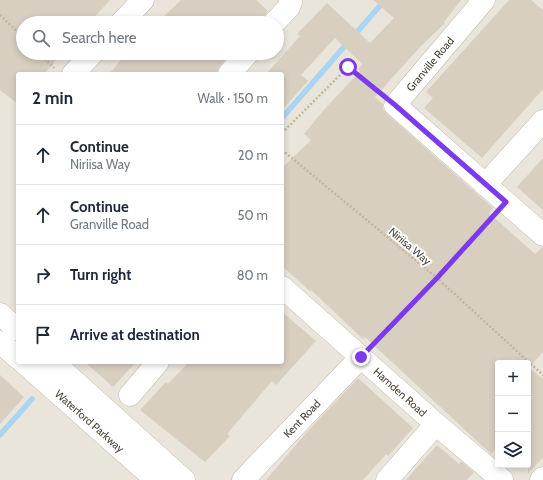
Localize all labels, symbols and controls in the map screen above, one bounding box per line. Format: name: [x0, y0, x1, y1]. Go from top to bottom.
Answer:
search box: [16, 16, 284, 60]
icon: search: [30, 27, 52, 49]
text: Search here: [62, 29, 137, 47]
street label: Granville Road: [403, 34, 457, 94]
route start: [339, 58, 357, 76]
text: 2 min: [32, 88, 73, 108]
text: Walk · 150 m: [197, 90, 268, 106]
text: Continue: [70, 138, 129, 156]
icon: ahead: [32, 144, 54, 166]
text: 20 m: [238, 147, 268, 163]
text: Niriisa Way: [70, 156, 130, 172]
text: Continue: [70, 198, 129, 216]
icon: ahead: [32, 204, 54, 226]
text: 50 m: [238, 207, 268, 223]
text: Granville Road: [70, 216, 149, 232]
street label: Niriisa Way: [386, 224, 434, 268]
icon: right: [32, 264, 54, 286]
text: Turn right: [70, 266, 131, 284]
text: 80 m: [237, 267, 268, 283]
icon: arrive: [32, 324, 54, 346]
text: Arrive at destination: [70, 326, 200, 344]
route end: [352, 348, 370, 366]
map controls: [495, 360, 531, 468]
button: +: [495, 360, 531, 396]
street label: Hamden Road: [370, 365, 430, 419]
street label: Waterford Parkway: [52, 387, 127, 456]
button: −: [495, 396, 531, 432]
street label: Kent Road: [280, 397, 323, 441]
button: layers: [495, 432, 531, 468]

